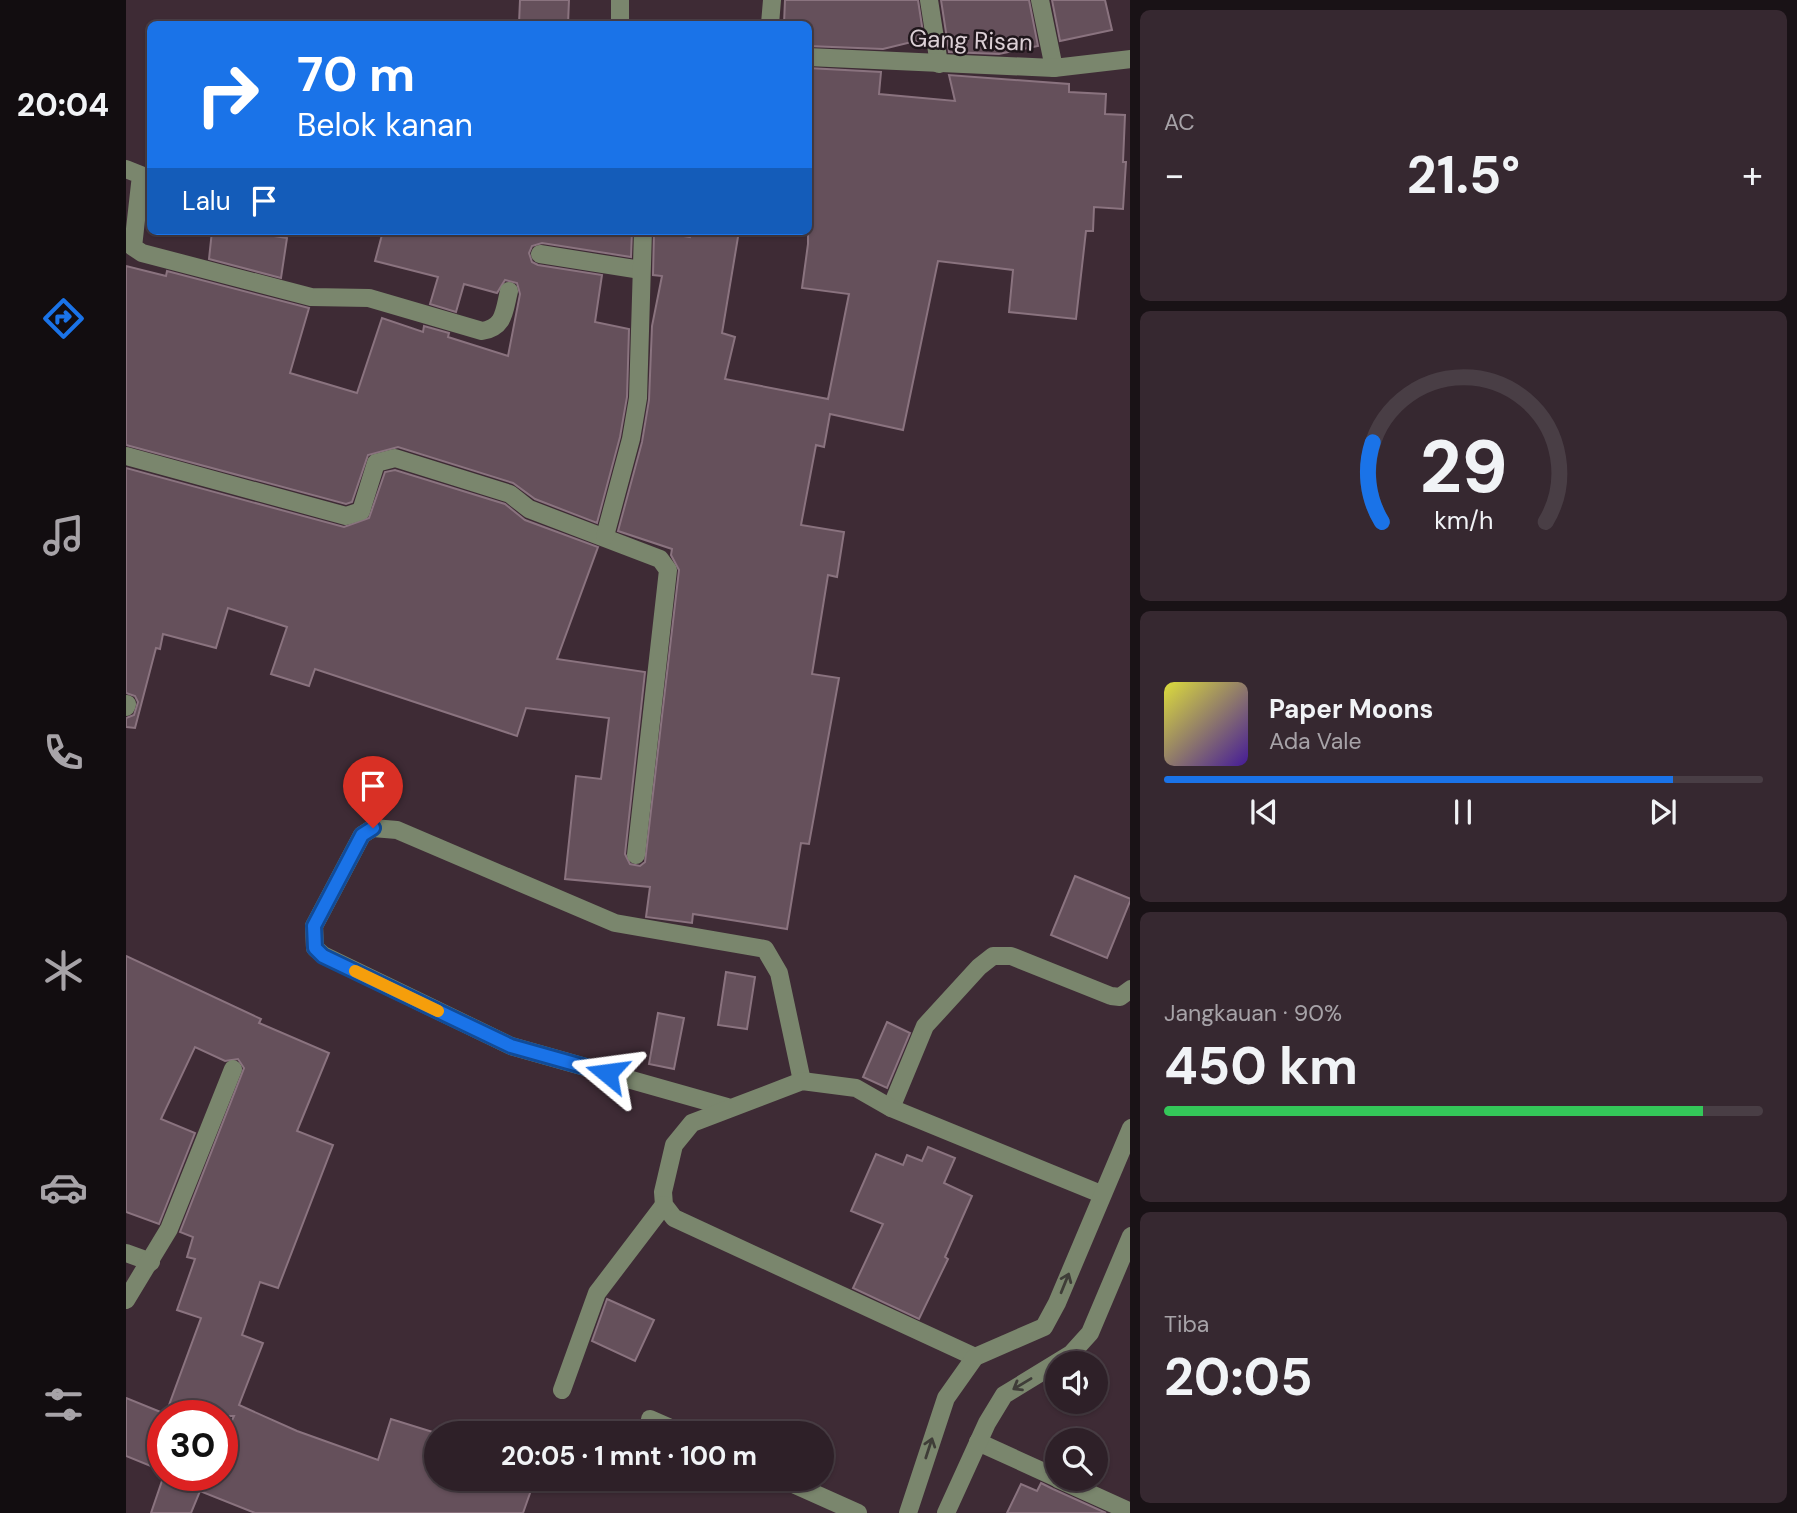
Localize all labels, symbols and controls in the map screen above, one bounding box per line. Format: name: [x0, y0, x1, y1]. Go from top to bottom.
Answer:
street label: Gang Risan: [909, 22, 1033, 58]
text: 70 m: [297, 42, 415, 106]
icon: right: [182, 49, 273, 140]
text: 20:04: [17, 84, 109, 126]
text: Belok kanan: [297, 104, 473, 146]
text: AC: [1164, 107, 1195, 137]
text: 21.5°: [1407, 141, 1520, 209]
text: −: [1164, 150, 1185, 200]
text: +: [1742, 150, 1763, 200]
icon: arrive: [245, 182, 283, 220]
text: Lalu: [182, 184, 231, 218]
icon: directions: [39, 294, 88, 343]
text: 29: [1420, 420, 1507, 515]
text: km/h: [1434, 504, 1493, 537]
icon: music: [39, 511, 88, 560]
text: Paper Moons: [1269, 692, 1433, 726]
text: Ada Vale: [1269, 726, 1362, 756]
icon: phone: [39, 728, 88, 777]
pin: [343, 756, 403, 828]
icon: arrive: [354, 767, 392, 805]
icon: previous: [1245, 793, 1283, 831]
icon: pause: [1444, 793, 1482, 831]
icon: next: [1644, 793, 1682, 831]
icon: climate: [39, 946, 88, 995]
text: Jangkauan · 90%: [1164, 998, 1342, 1028]
text: 450 km: [1164, 1032, 1358, 1100]
position arrow: [570, 1036, 644, 1110]
icon: car: [39, 1163, 88, 1212]
one-way arrow: [1059, 1273, 1072, 1295]
text: Tiba: [1164, 1309, 1209, 1339]
text: 20:05: [1164, 1343, 1313, 1411]
map controls: [1045, 1351, 1108, 1491]
button: sound: [1045, 1351, 1108, 1414]
one-way arrow: [1013, 1377, 1033, 1391]
icon: filters: [39, 1380, 88, 1429]
speed limit sign: 30: [147, 1400, 238, 1491]
button: search: [1045, 1428, 1108, 1491]
one-way arrow: [924, 1438, 936, 1460]
text: 20:05 · 1 mnt · 100 m: [501, 1439, 757, 1473]

